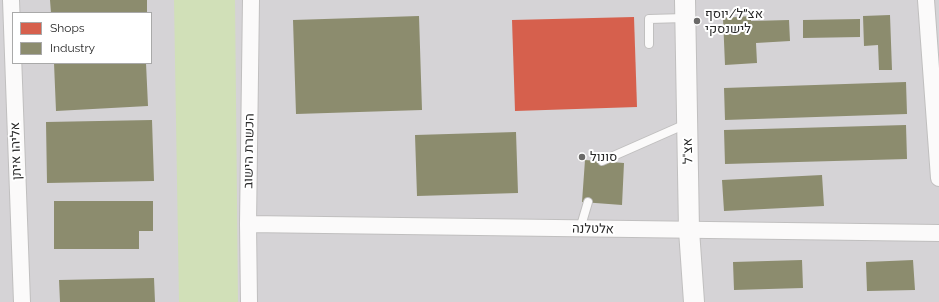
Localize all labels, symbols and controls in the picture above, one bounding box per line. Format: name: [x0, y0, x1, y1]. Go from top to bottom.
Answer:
place label: אצ״ל/יוסף לישנסקי: [705, 6, 763, 37]
legend: [12, 12, 152, 64]
marker: אצ״ל/יוסף לישנסקי: [692, 16, 702, 26]
text: Shops: [50, 21, 85, 35]
text: Industry: [50, 41, 95, 55]
street label: הכשרת הישוב: [241, 113, 257, 189]
street label: אליהו איתן: [7, 122, 25, 180]
street label: אצ"ל: [680, 138, 696, 164]
place label: סונול: [590, 149, 617, 165]
marker: סונול: [577, 152, 587, 162]
street label: אלטלנה: [572, 221, 614, 237]

